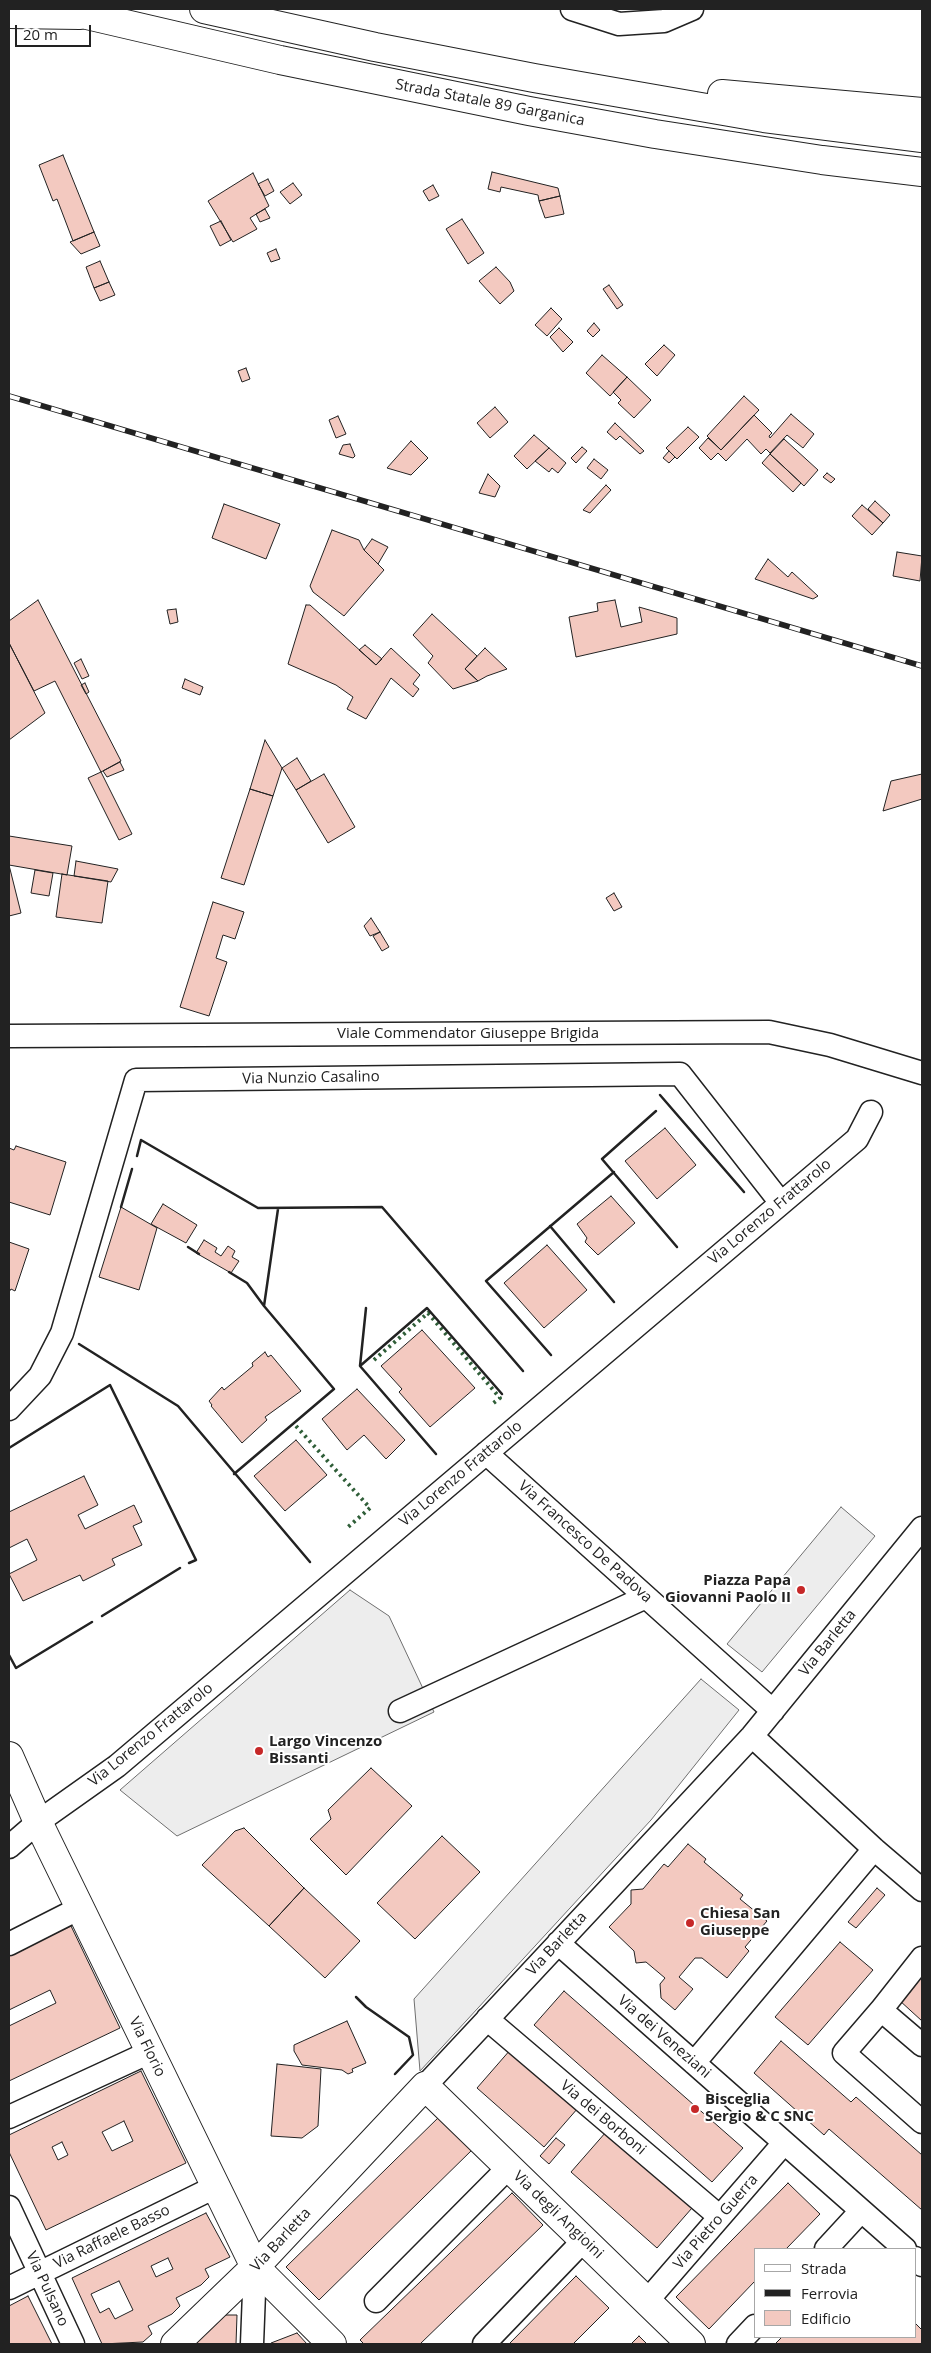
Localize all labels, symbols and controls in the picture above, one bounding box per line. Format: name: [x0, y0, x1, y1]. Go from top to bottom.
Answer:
scale bar: [18, 15, 94, 47]
text: 20 m: [23, 24, 58, 44]
street label: Strada Statale 89 Garganica: [394, 76, 586, 130]
street label: Viale Commendator Giuseppe Brigida: [337, 1025, 599, 1043]
street label: Via Nunzio Casalino: [242, 1068, 380, 1088]
street label: Via Lorenzo Frattarolo: [705, 1155, 835, 1269]
street label: Via Lorenzo Frattarolo: [396, 1417, 526, 1531]
street label: Via Francesco De Padova: [514, 1477, 656, 1607]
place label: Piazza Papa Giovanni Paolo II: [665, 1572, 791, 1607]
marker: Piazza Papa Giovanni Paolo II: [795, 1584, 807, 1596]
street label: Via Barletta: [796, 1606, 860, 1680]
street label: Via Lorenzo Frattarolo: [85, 1679, 217, 1791]
place label: Largo Vincenzo Bissanti: [269, 1733, 382, 1768]
marker: Largo Vincenzo Bissanti: [253, 1745, 265, 1757]
place label: Chiesa San Giuseppe: [700, 1905, 780, 1940]
street label: Via Barletta: [523, 1908, 591, 1980]
marker: Chiesa San Giuseppe: [684, 1917, 696, 1929]
street label: Via dei Veneziani: [614, 1992, 714, 2082]
street label: Via Florio: [125, 2014, 169, 2080]
street label: Via dei Borboni: [557, 2077, 649, 2159]
place label: Bisceglia Sergio & C SNC: [705, 2091, 814, 2126]
marker: Bisceglia Sergio & C SNC: [689, 2103, 701, 2115]
street label: Via degli Angioini: [509, 2167, 607, 2263]
street label: Via Pietro Guerra: [670, 2171, 762, 2273]
street label: Via Raffaele Basso: [51, 2201, 173, 2273]
street label: Via Barletta: [247, 2204, 315, 2276]
legend: [754, 2248, 916, 2338]
street label: Via Pulsano: [22, 2249, 72, 2329]
text: Strada: [801, 2258, 847, 2278]
text: Ferrovia: [801, 2283, 858, 2303]
text: Edificio: [801, 2308, 851, 2328]

